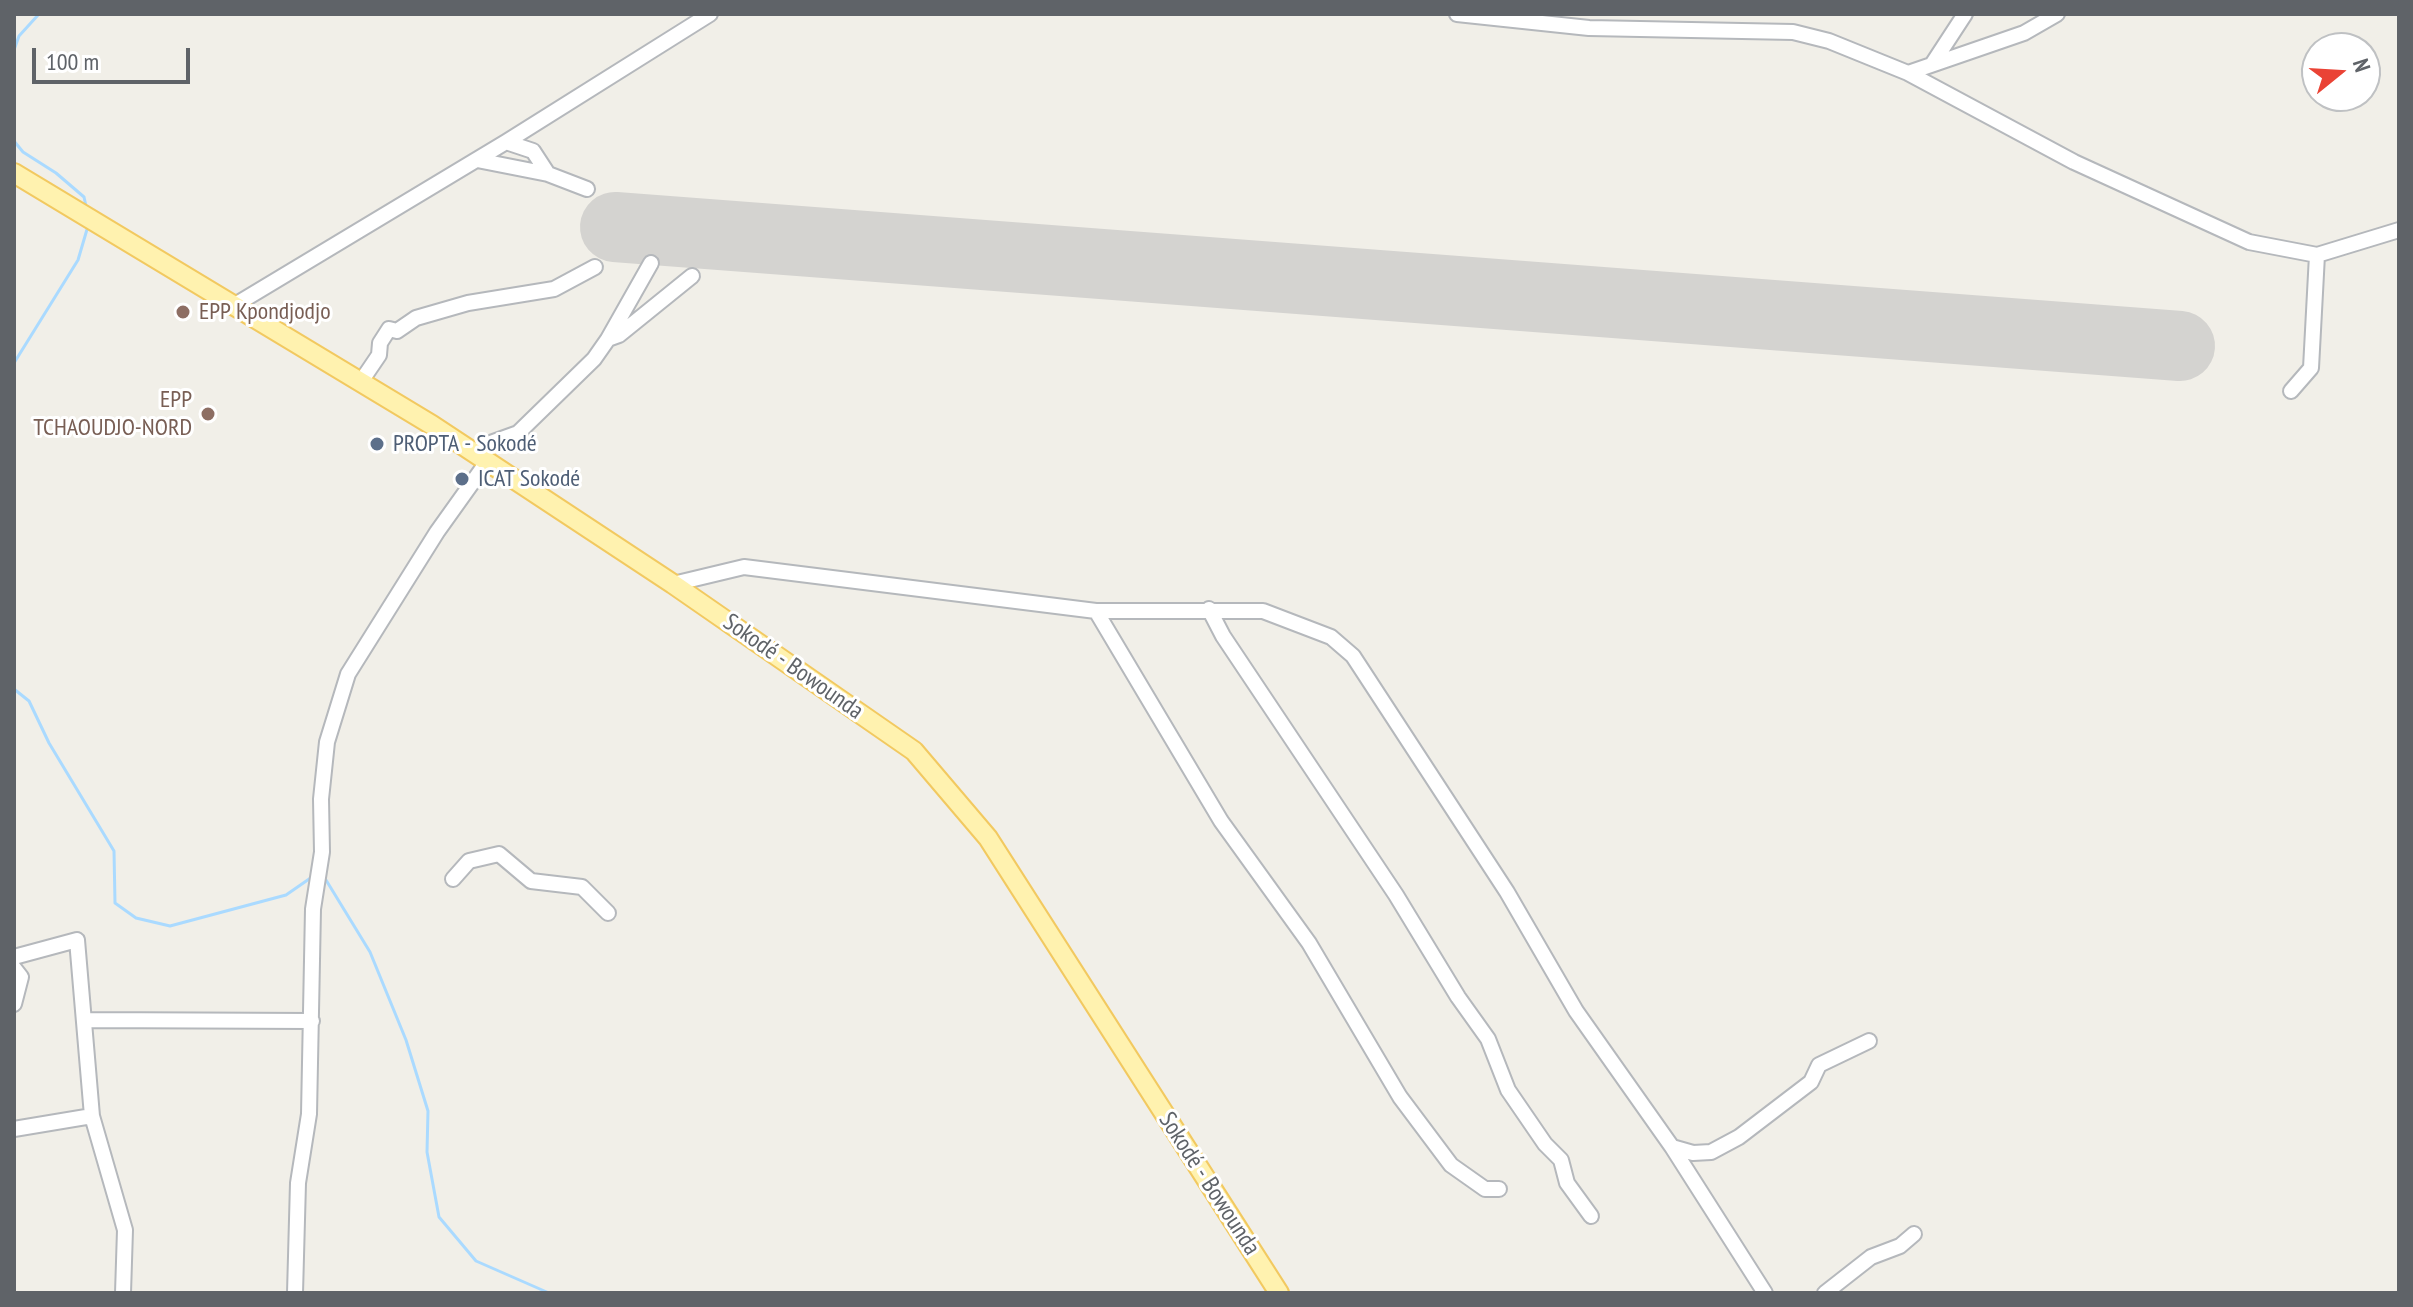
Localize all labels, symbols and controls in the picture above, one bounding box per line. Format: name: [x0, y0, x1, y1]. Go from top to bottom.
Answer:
scale bar: [36, 32, 194, 82]
north arrow: [2301, 32, 2381, 112]
text: 100 m: [46, 46, 99, 77]
text: N: [2347, 55, 2377, 75]
place label: EPP Kpondjodjo: [199, 298, 331, 326]
marker: EPP Kpondjodjo: [174, 303, 192, 321]
place label: EPP TCHAOUDJO-NORD: [33, 386, 192, 442]
marker: EPP TCHAOUDJO-NORD: [199, 405, 217, 423]
place label: PROPTA - Sokodé: [393, 430, 537, 458]
marker: PROPTA - Sokodé: [368, 435, 386, 453]
place label: ICAT Sokodé: [478, 465, 580, 493]
marker: ICAT Sokodé: [453, 470, 471, 488]
street label: Sokodé - Bowounda: [717, 608, 869, 726]
street label: Sokodé - Bowounda: [1152, 1107, 1266, 1261]

